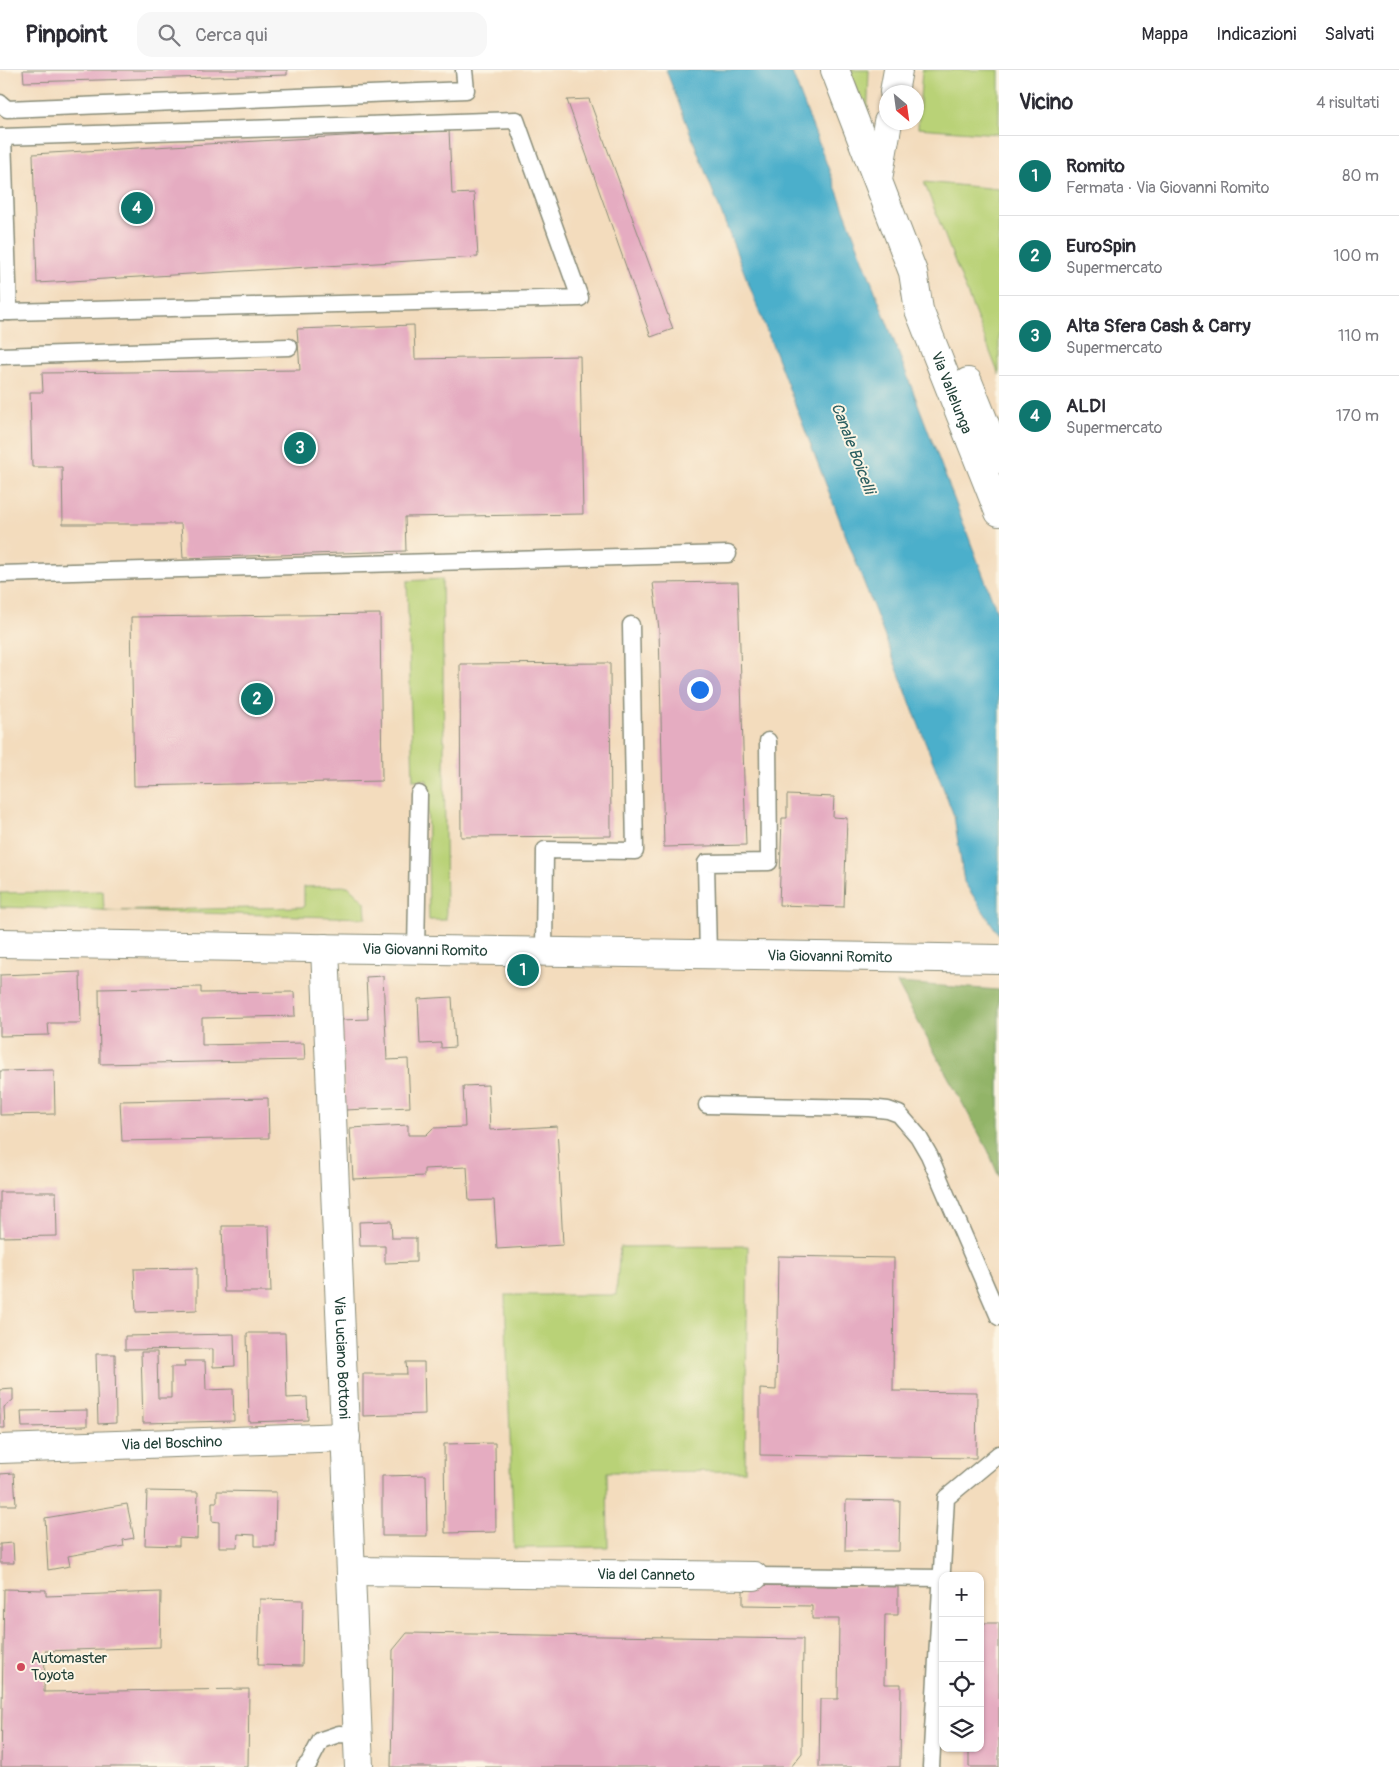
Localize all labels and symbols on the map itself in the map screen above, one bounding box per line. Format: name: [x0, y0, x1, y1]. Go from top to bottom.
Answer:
north arrow: [879, 85, 924, 130]
pin: 4: [121, 189, 153, 227]
street label: Via Vallelunga: [927, 349, 976, 437]
water label: Canale Boicelli: [827, 400, 880, 499]
pin: 3: [284, 429, 316, 467]
your location: [687, 677, 713, 703]
pin: 2: [241, 680, 273, 718]
street label: Via Giovanni Romito: [362, 940, 488, 961]
street label: Via Giovanni Romito: [767, 946, 893, 967]
pin: 1: [507, 951, 539, 989]
street label: Via Luciano Bottoni: [329, 1296, 354, 1420]
street label: Via del Boschino: [121, 1432, 223, 1455]
street label: Via del Canneto: [597, 1565, 695, 1585]
place label: Automaster Toyota: [31, 1649, 108, 1685]
marker: Automaster Toyota: [15, 1661, 27, 1673]

